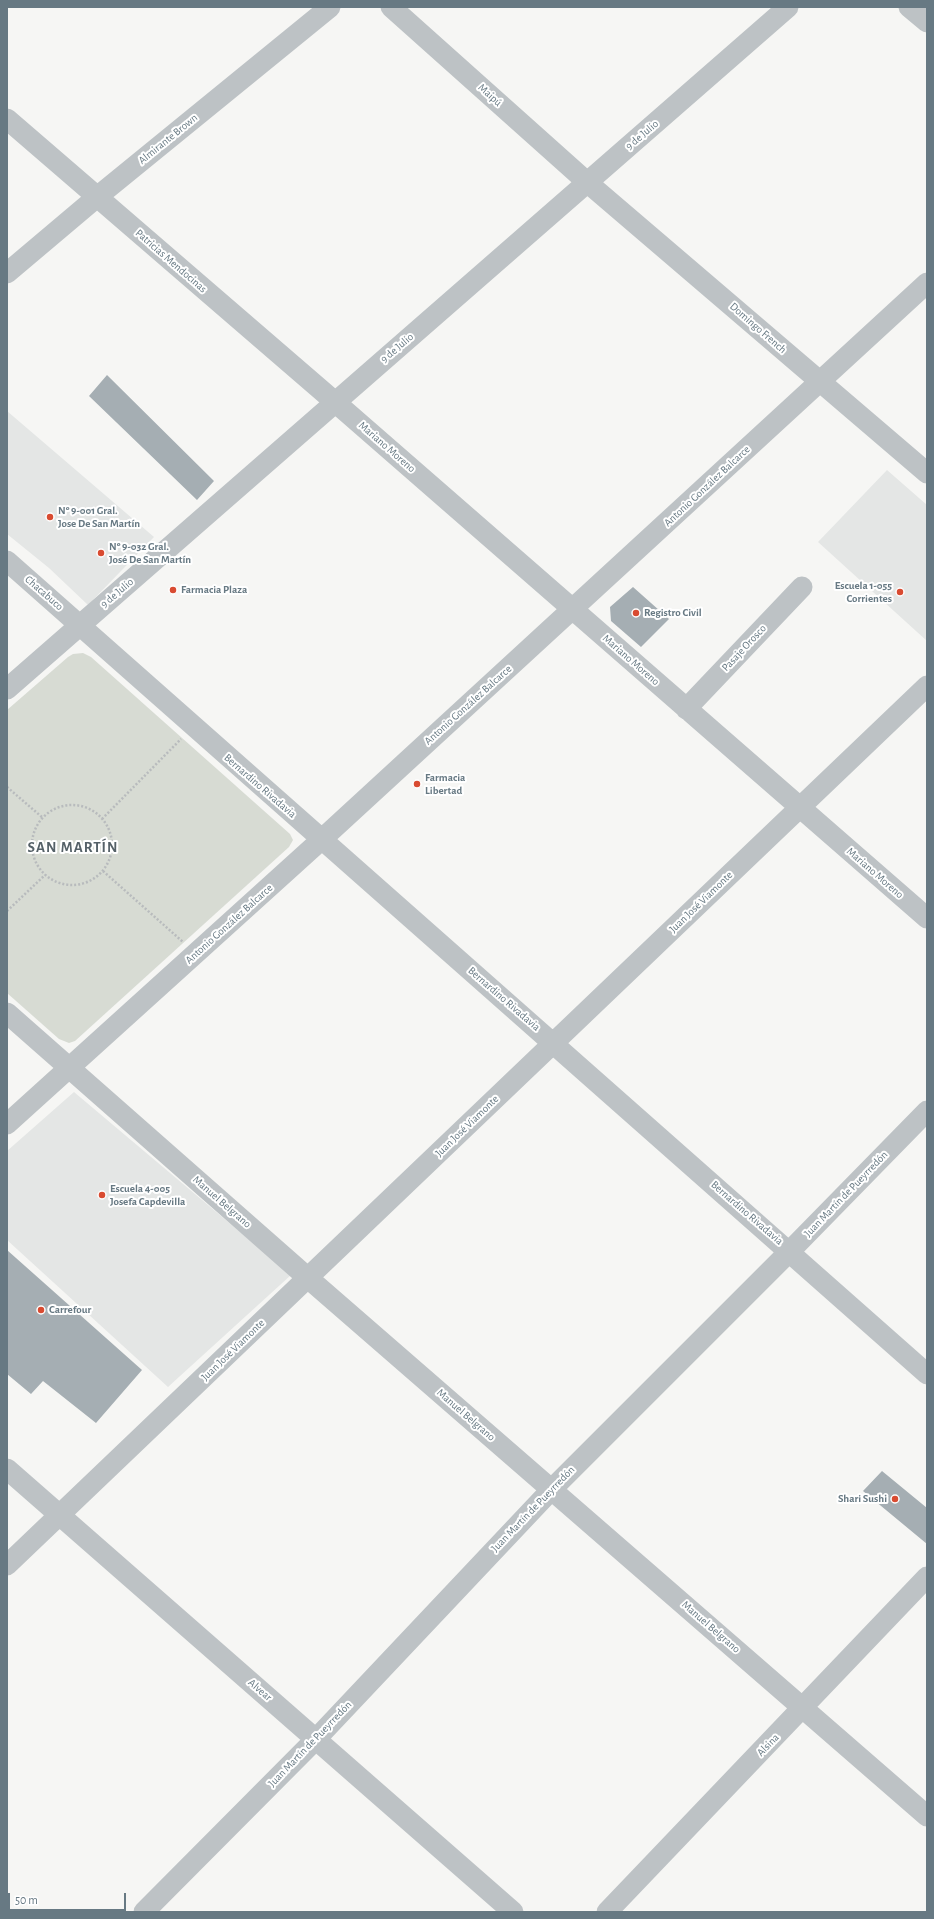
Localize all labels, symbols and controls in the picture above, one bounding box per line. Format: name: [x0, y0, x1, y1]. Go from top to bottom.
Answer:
street label: Maipú: [475, 81, 505, 109]
street label: Almirante Brown: [136, 111, 200, 167]
street label: 9 de Julio: [623, 117, 661, 153]
street label: Patricias Mendocinas: [133, 226, 209, 296]
street label: Domingo French: [727, 300, 789, 356]
street label: 9 de Julio: [378, 330, 416, 366]
street label: Mariano Moreno: [356, 419, 418, 475]
street label: Antonio González Balcarce: [661, 443, 753, 529]
place label: Nº 9-001 Gral. Jose De San Martín: [58, 504, 140, 530]
marker: Nº 9-001 Gral. Jose De San Martín: [45, 512, 55, 522]
place label: Nº 9-032 Gral. José De San Martín: [109, 540, 191, 566]
marker: Nº 9-032 Gral. José De San Martín: [96, 548, 106, 558]
street label: Chacabuco: [22, 573, 66, 613]
street label: 9 de Julio: [98, 575, 136, 611]
place label: Escuela 1-055 Corrientes: [835, 579, 892, 605]
place label: Farmacia Plaza: [181, 583, 247, 597]
marker: Farmacia Plaza: [168, 585, 178, 595]
marker: Escuela 1-055 Corrientes: [895, 587, 905, 597]
place label: Registro Civil: [644, 606, 702, 620]
marker: Registro Civil: [631, 608, 641, 618]
street label: Pasaje Orosco: [719, 622, 769, 674]
street label: Mariano Moreno: [600, 632, 662, 688]
street label: Antonio González Balcarce: [422, 662, 514, 748]
street label: Bernardino Rivadavia: [221, 751, 299, 821]
place label: Farmacia Libertad: [425, 771, 465, 797]
marker: Farmacia Libertad: [412, 779, 422, 789]
district label: SAN MARTÍN: [28, 838, 118, 856]
street label: Mariano Moreno: [844, 845, 906, 901]
street label: Juan José Viamonte: [667, 868, 735, 936]
street label: Antonio González Balcarce: [183, 881, 275, 967]
street label: Bernardino Rivadavia: [465, 964, 543, 1034]
street label: Juan José Viamonte: [433, 1092, 501, 1160]
street label: Juan Martín de Pueyrredón: [801, 1148, 891, 1240]
street label: Manuel Belgrano: [190, 1173, 254, 1231]
street label: Bernardino Rivadavia: [708, 1178, 786, 1248]
place label: Escuela 4-005 Josefa Capdevilla: [110, 1182, 185, 1208]
marker: Escuela 4-005 Josefa Capdevilla: [97, 1190, 107, 1200]
place label: Carrefour: [49, 1303, 91, 1317]
marker: Carrefour: [36, 1305, 46, 1315]
street label: Juan José Viamonte: [199, 1316, 267, 1384]
street label: Manuel Belgrano: [434, 1386, 498, 1444]
street label: Juan Martín de Pueyrredón: [488, 1463, 578, 1555]
place label: Shari Sushi: [838, 1492, 887, 1506]
marker: Shari Sushi: [890, 1494, 900, 1504]
street label: Manuel Belgrano: [679, 1598, 743, 1656]
street label: Alvear: [245, 1676, 275, 1704]
street label: Juan Martín de Pueyrredón: [265, 1698, 355, 1790]
street label: Alsina: [754, 1731, 782, 1759]
scale bar: [10, 1885, 128, 1911]
text: 50 m: [15, 1894, 38, 1906]

